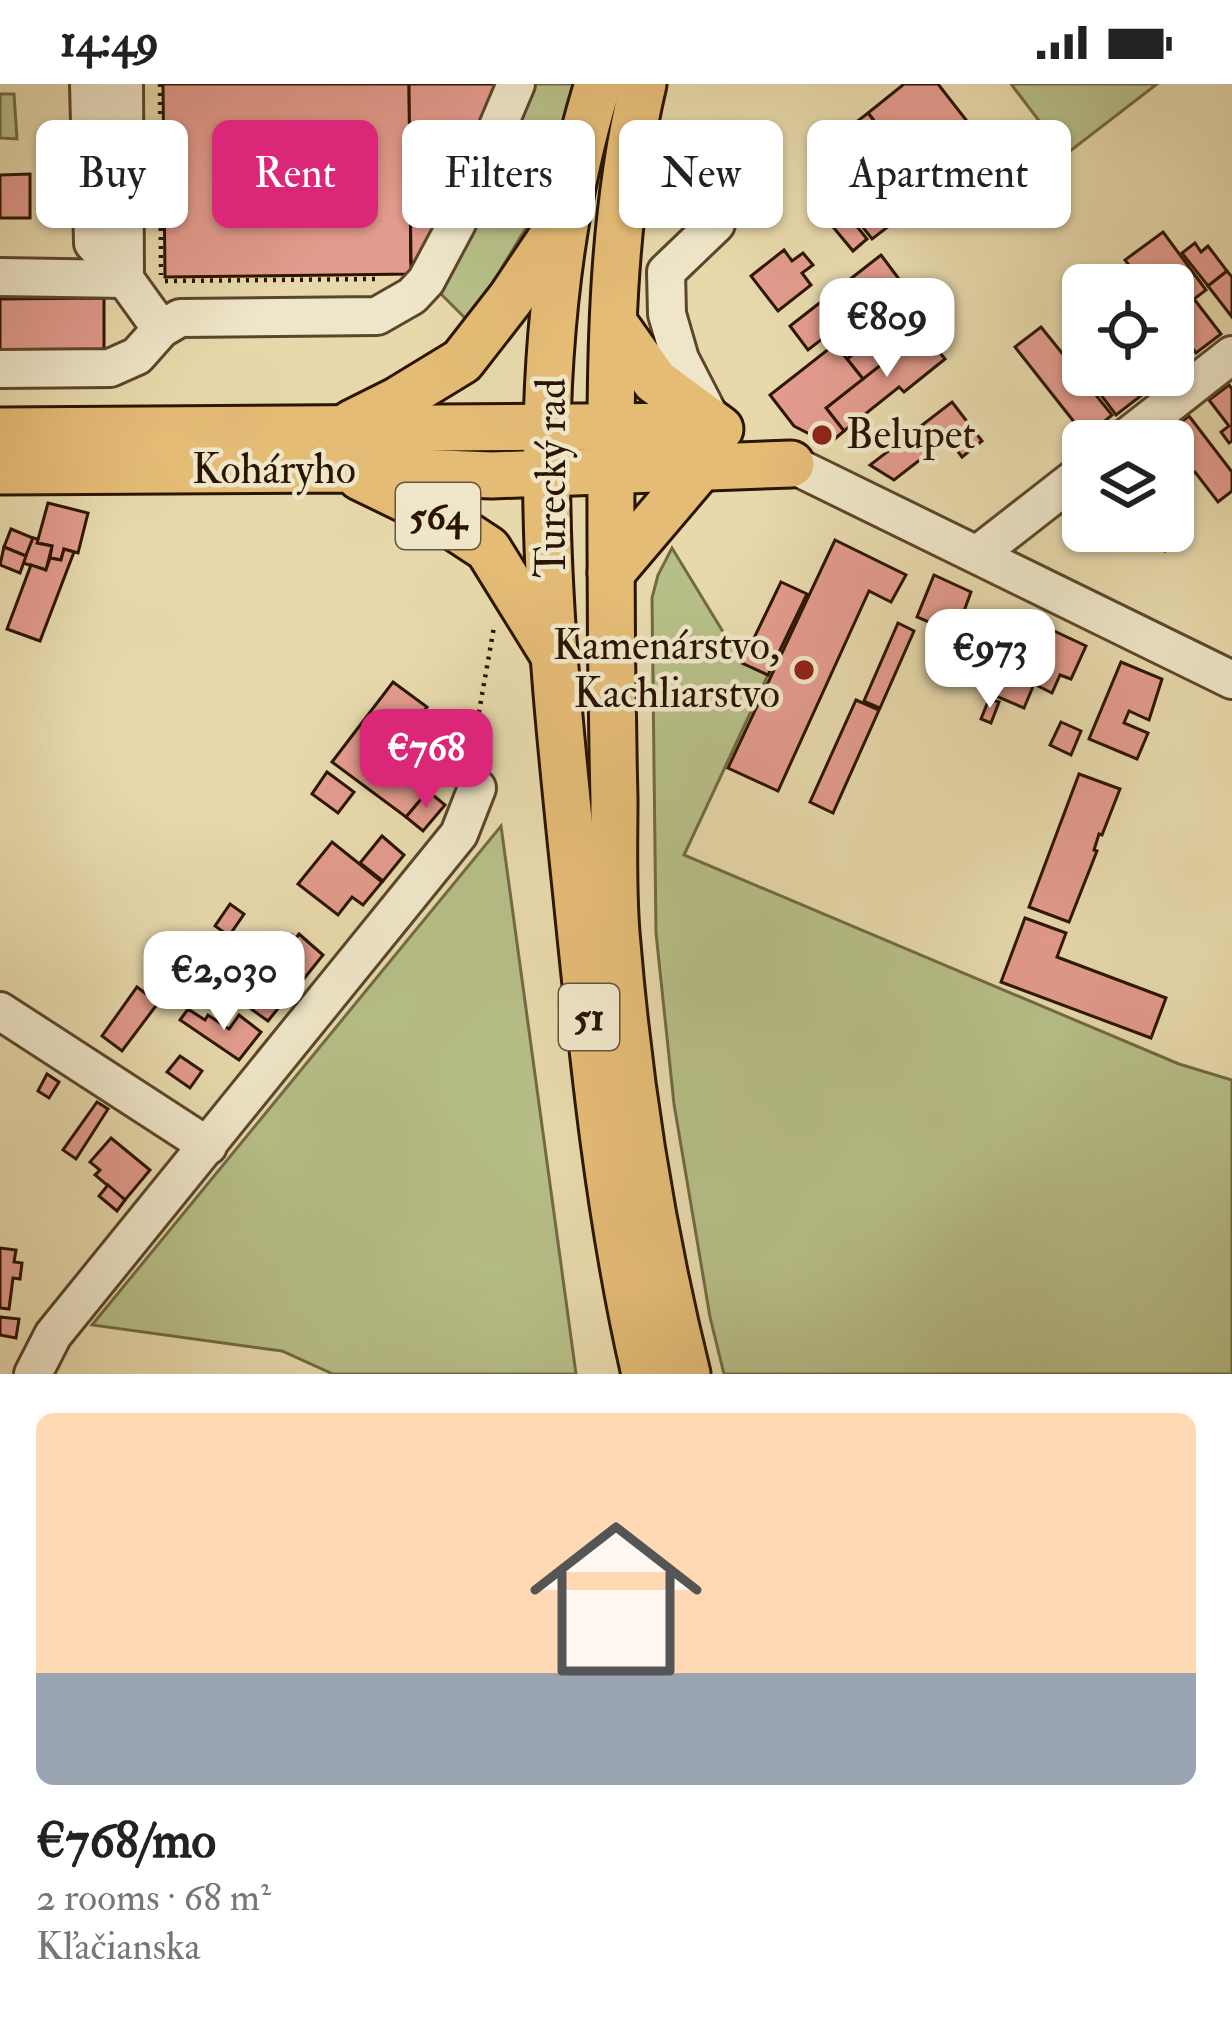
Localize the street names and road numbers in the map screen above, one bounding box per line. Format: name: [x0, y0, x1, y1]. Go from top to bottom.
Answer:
street label: Turecký rad: [526, 378, 578, 578]
street label: Koháryho: [192, 444, 356, 496]
road number: 564: [396, 483, 480, 549]
road number: 51: [559, 984, 619, 1050]

